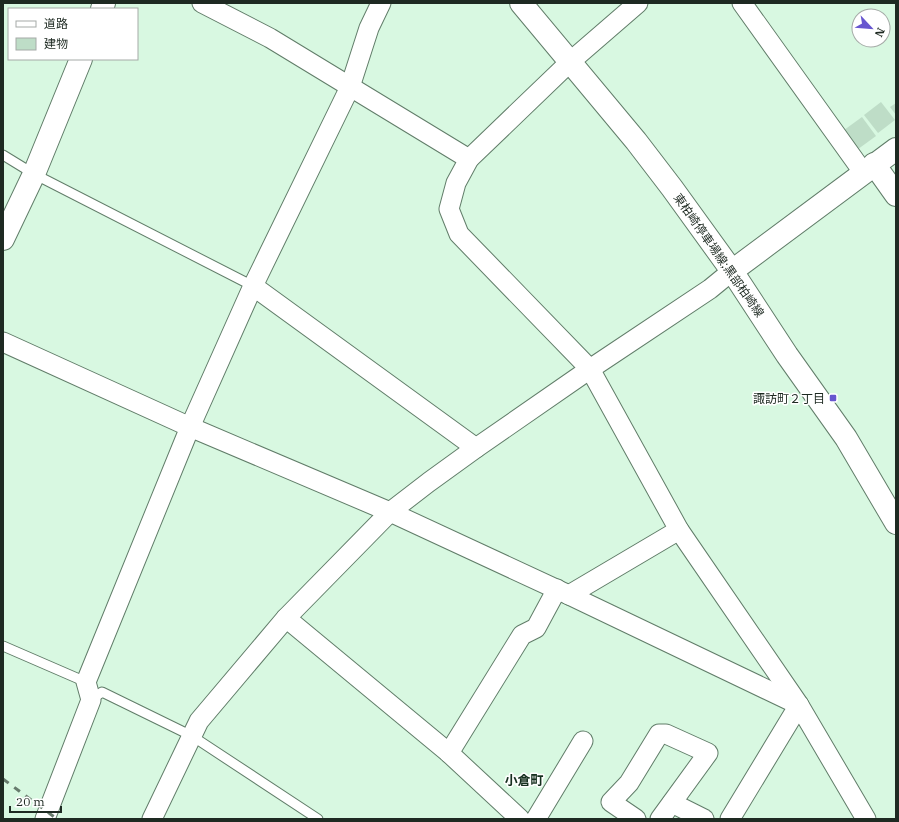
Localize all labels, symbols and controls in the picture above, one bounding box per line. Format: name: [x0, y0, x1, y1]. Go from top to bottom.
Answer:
legend: [8, 8, 138, 60]
north arrow: [851, 8, 891, 48]
text: 道路: [44, 16, 68, 31]
text: N: [872, 25, 888, 40]
text: 建物: [44, 36, 68, 51]
street label: 東柏崎停車場線;黒部柏崎線: [671, 190, 767, 320]
place label: 諏訪町２丁目: [753, 391, 825, 406]
marker: 諏訪町２丁目: [828, 393, 838, 403]
district label: 小倉町: [504, 772, 544, 789]
scale bar: [10, 788, 61, 814]
text: 20 m: [16, 794, 45, 809]

